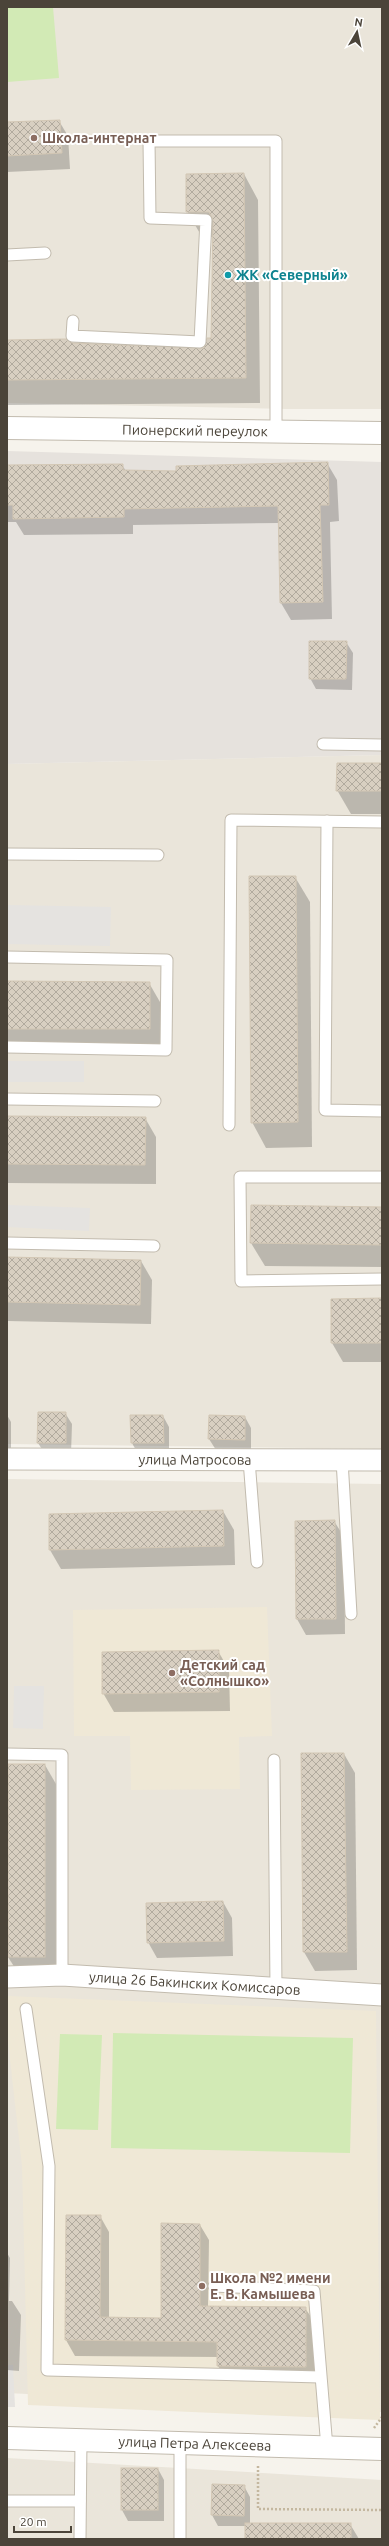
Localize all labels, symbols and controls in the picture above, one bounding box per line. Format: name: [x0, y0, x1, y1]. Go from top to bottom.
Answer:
north arrow: [337, 12, 377, 52]
text: N: [354, 16, 364, 29]
place label: Школа-интернат: [42, 130, 157, 146]
marker: Школа-интернат: [29, 133, 39, 143]
place label: ЖК «Северный»: [236, 267, 348, 283]
marker: ЖК «Северный»: [223, 270, 233, 280]
street label: Пионерский переулок: [122, 422, 268, 439]
street label: улица Матросова: [138, 1451, 252, 1468]
place label: Детский сад «Солнышко»: [180, 1657, 269, 1689]
marker: Детский сад «Солнышко»: [167, 1668, 177, 1678]
street label: улица 26 Бакинских Комиссаров: [88, 1969, 301, 1998]
place label: Школа №2 имени Е. В. Камышева: [210, 2270, 330, 2302]
marker: Школа №2 имени Е. В. Камышева: [197, 2281, 207, 2291]
street label: улица Петра Алексеева: [118, 2433, 272, 2454]
scale bar: [14, 2508, 71, 2534]
text: 20 m: [20, 2515, 47, 2528]

